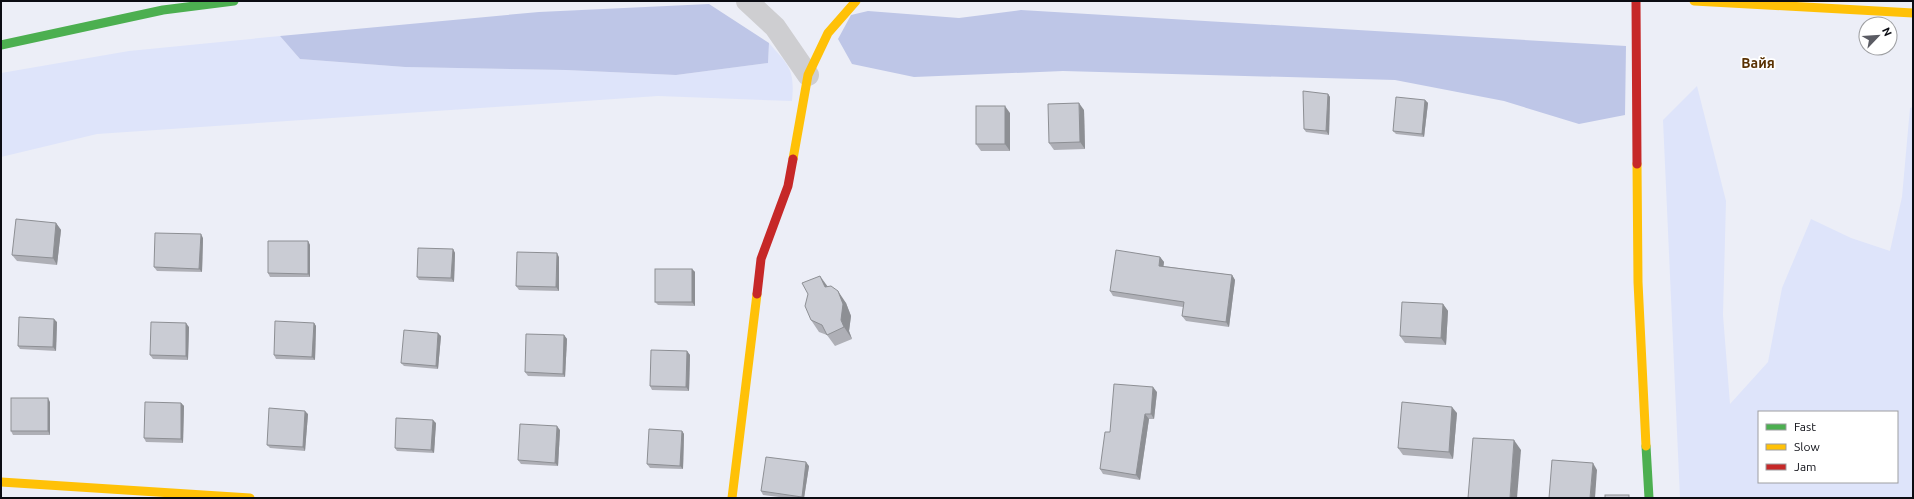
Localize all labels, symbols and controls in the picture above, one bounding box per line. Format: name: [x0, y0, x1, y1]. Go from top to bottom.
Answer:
north arrow: [1858, 16, 1898, 56]
text: N: [1880, 26, 1894, 38]
district label: Вайя: [1741, 55, 1775, 71]
legend: [1758, 411, 1898, 483]
text: Fast: [1794, 420, 1816, 433]
text: Slow: [1794, 440, 1820, 453]
text: Jam: [1794, 460, 1816, 473]

